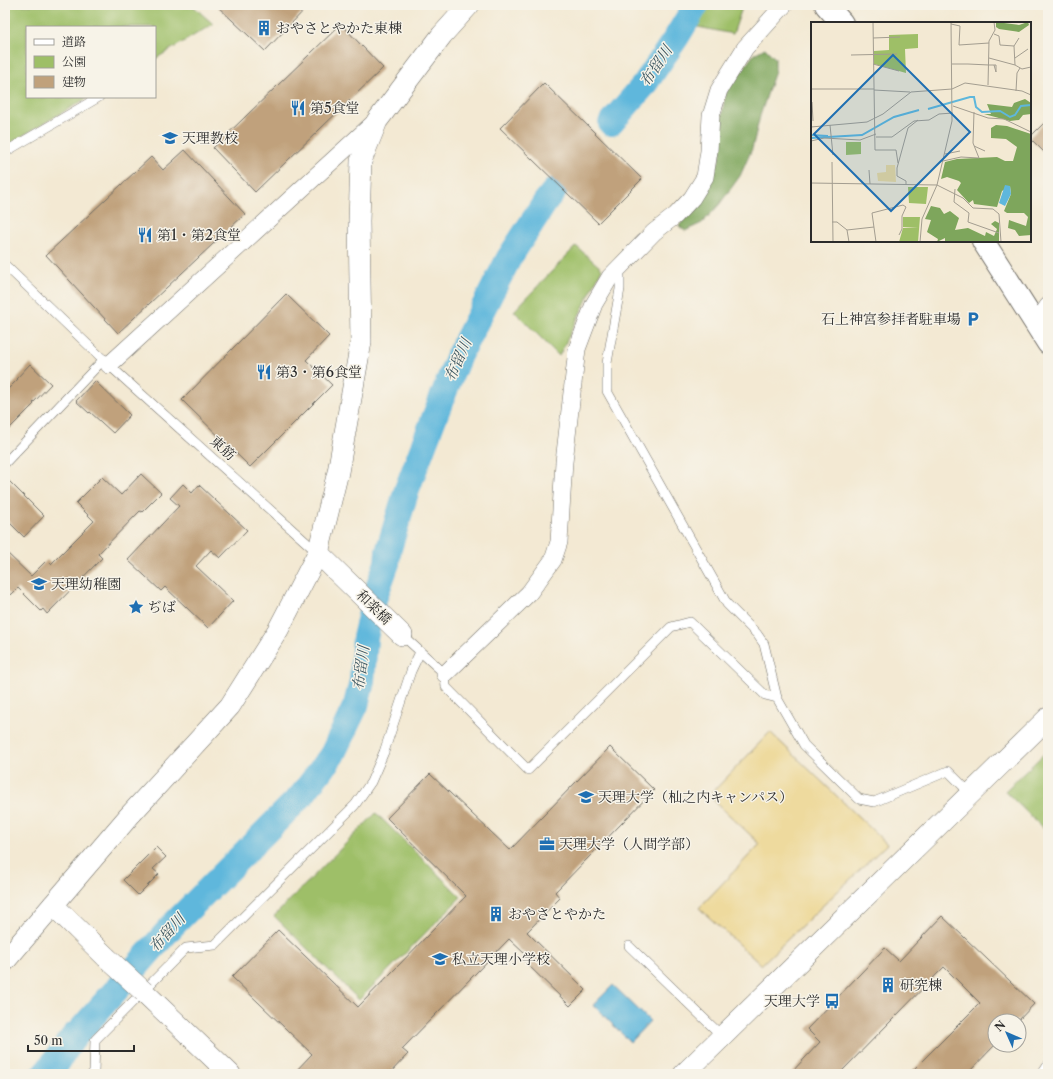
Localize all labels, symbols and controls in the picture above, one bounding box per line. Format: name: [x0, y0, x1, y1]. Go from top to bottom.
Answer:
building icon: おやさとやかた東棟: [255, 19, 273, 37]
place label: おやさとやかた東棟: [276, 19, 402, 37]
inset map: [811, 22, 1031, 242]
legend: [26, 26, 156, 98]
text: 道路: [62, 34, 86, 49]
water label: 布留川: [635, 40, 677, 90]
text: 公園: [62, 54, 86, 69]
text: 建物: [62, 74, 86, 89]
restaurant icon: 第5食堂: [289, 99, 307, 117]
place label: 第5食堂: [310, 99, 360, 117]
school or university icon: 天理教校: [161, 129, 179, 147]
place label: 天理教校: [182, 129, 238, 147]
restaurant icon: 第1・第2食堂: [136, 226, 154, 244]
place label: 第1・第2食堂: [157, 226, 241, 244]
place label: 石上神宮参拝者駐車場: [821, 310, 961, 328]
parking icon: 石上神宮参拝者駐車場: [964, 310, 982, 328]
water label: 布留川: [440, 334, 476, 384]
restaurant icon: 第3・第6食堂: [255, 363, 273, 381]
place label: 第3・第6食堂: [276, 363, 362, 381]
street label: 東筋: [207, 432, 239, 464]
school or university icon: 天理幼稚園: [30, 575, 48, 593]
place label: 天理幼稚園: [51, 575, 121, 593]
street label: 和楽橋: [353, 586, 395, 628]
place icon: ぢば: [127, 598, 145, 616]
place label: ぢば: [148, 598, 176, 616]
water label: 布留川: [348, 642, 373, 691]
school or university icon: 天理大学（杣之内キャンパス）: [577, 788, 595, 806]
place label: 天理大学（杣之内キャンパス）: [598, 788, 793, 806]
office icon: 天理大学（人間学部）: [538, 835, 556, 853]
place label: 天理大学（人間学部）: [559, 835, 699, 853]
building icon: おやさとやかた: [487, 905, 505, 923]
place label: おやさとやかた: [508, 905, 606, 923]
water label: 布留川: [145, 908, 190, 956]
school or university icon: 私立天理小学校: [431, 950, 449, 968]
place label: 私立天理小学校: [452, 950, 550, 968]
building icon: 研究棟: [879, 976, 897, 994]
place label: 研究棟: [900, 976, 942, 994]
place label: 天理大学: [764, 992, 820, 1010]
bus stop icon: 天理大学: [823, 992, 841, 1010]
north arrow: [987, 1013, 1027, 1053]
text: N: [992, 1017, 1009, 1034]
scale bar: [28, 1027, 134, 1053]
text: 50 m: [34, 1033, 63, 1048]

